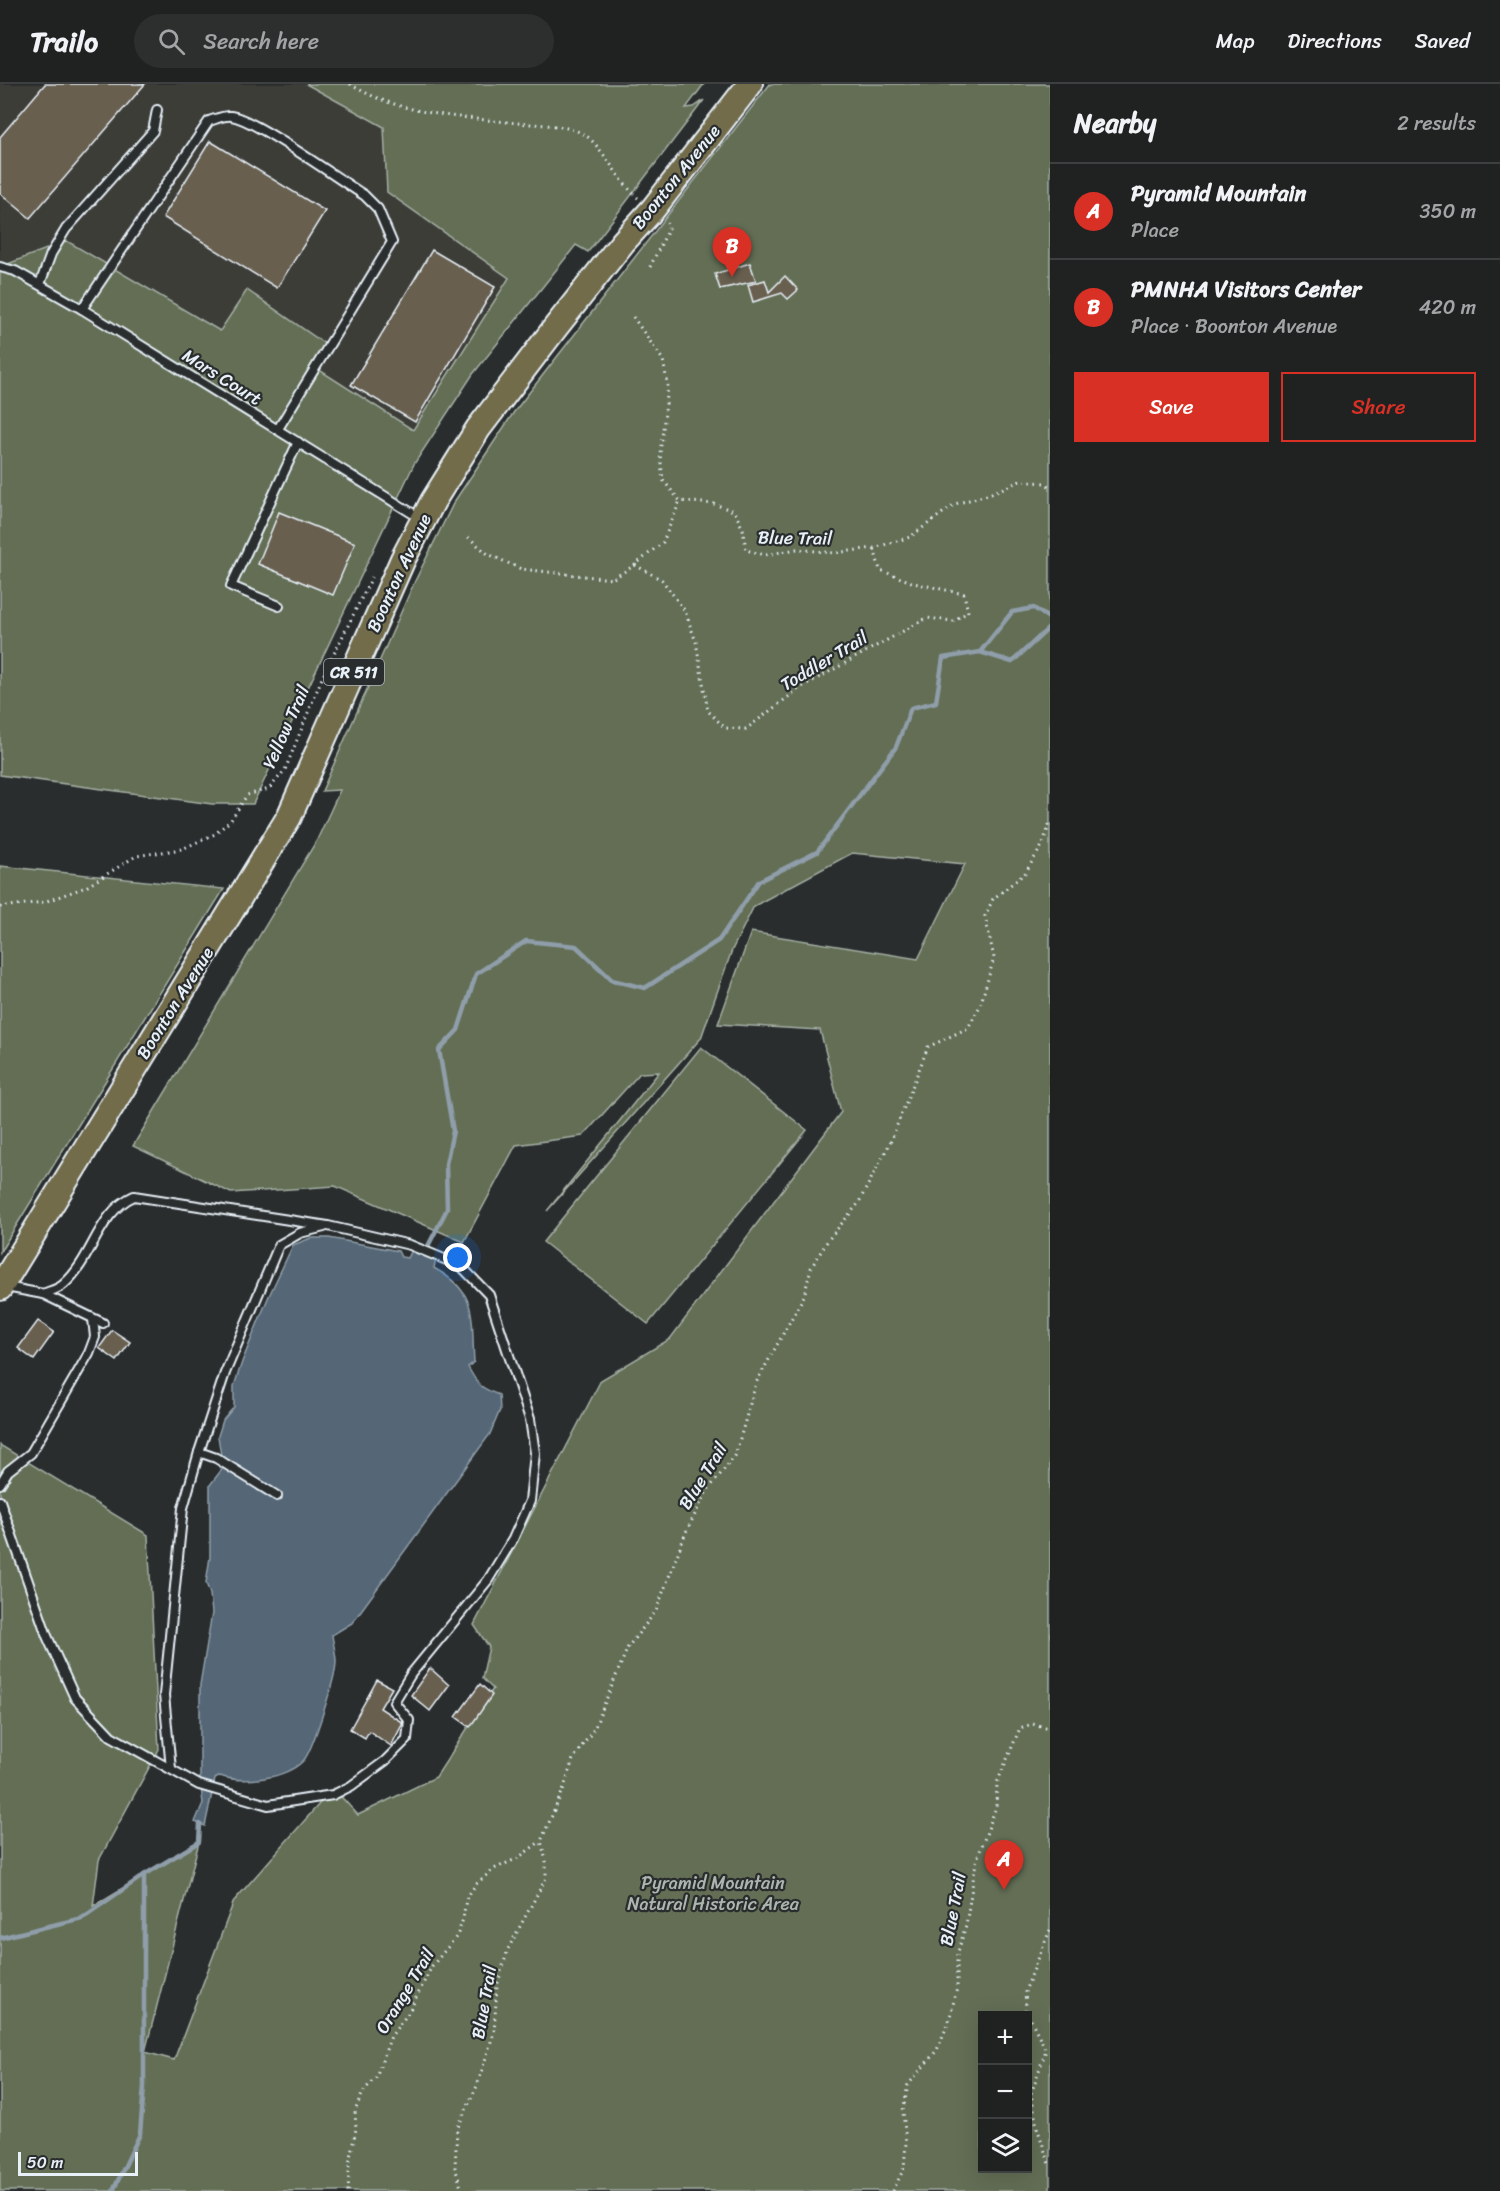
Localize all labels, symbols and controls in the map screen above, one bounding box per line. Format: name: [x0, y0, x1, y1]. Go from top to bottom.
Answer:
search box: [134, 14, 554, 68]
text: Trailo: [30, 17, 98, 66]
text: Search here: [203, 22, 319, 61]
text: Map: [1216, 22, 1254, 60]
text: Directions: [1287, 22, 1382, 60]
text: Saved: [1415, 22, 1470, 60]
icon: search: [155, 25, 188, 58]
text: Nearby: [1074, 100, 1156, 146]
text: 2 results: [1397, 106, 1476, 141]
street label: Boonton Avenue: [623, 117, 729, 237]
text: Pyramid Mountain: [1131, 174, 1306, 213]
text: A: [1087, 194, 1100, 229]
text: 350 m: [1420, 194, 1476, 229]
text: Place: [1131, 213, 1179, 248]
pin: B: [712, 228, 752, 277]
text: PMNHA Visitors Center: [1131, 270, 1361, 309]
text: B: [1087, 290, 1100, 325]
text: 420 m: [1419, 290, 1476, 325]
text: Place · Boonton Avenue: [1131, 309, 1337, 344]
street label: Mars Court: [176, 340, 268, 414]
button: Save: [1074, 372, 1269, 442]
button: Share: [1281, 372, 1476, 442]
street label: Boonton Avenue: [357, 508, 441, 638]
street label: Blue Trail: [757, 521, 833, 555]
street label: Toddler Trail: [774, 622, 875, 700]
road number: CR 511: [324, 659, 384, 685]
street label: Yellow Trail: [253, 679, 319, 774]
street label: Boonton Avenue: [128, 940, 223, 1066]
your location: [443, 1243, 472, 1272]
street label: Blue Trail: [670, 1435, 737, 1516]
pin: A: [984, 1840, 1024, 1890]
park label: Pyramid Mountain Natural Historic Area: [627, 1867, 800, 1920]
street label: Blue Trail: [930, 1869, 976, 1949]
street label: Orange Trail: [367, 1941, 444, 2040]
street label: Blue Trail: [462, 1962, 506, 2041]
map controls: [978, 2011, 1032, 2173]
button: +: [978, 2011, 1032, 2065]
button: −: [978, 2065, 1032, 2119]
button: layers: [978, 2119, 1032, 2173]
text: 50 m: [27, 2148, 63, 2177]
scale bar: [18, 2149, 138, 2176]

